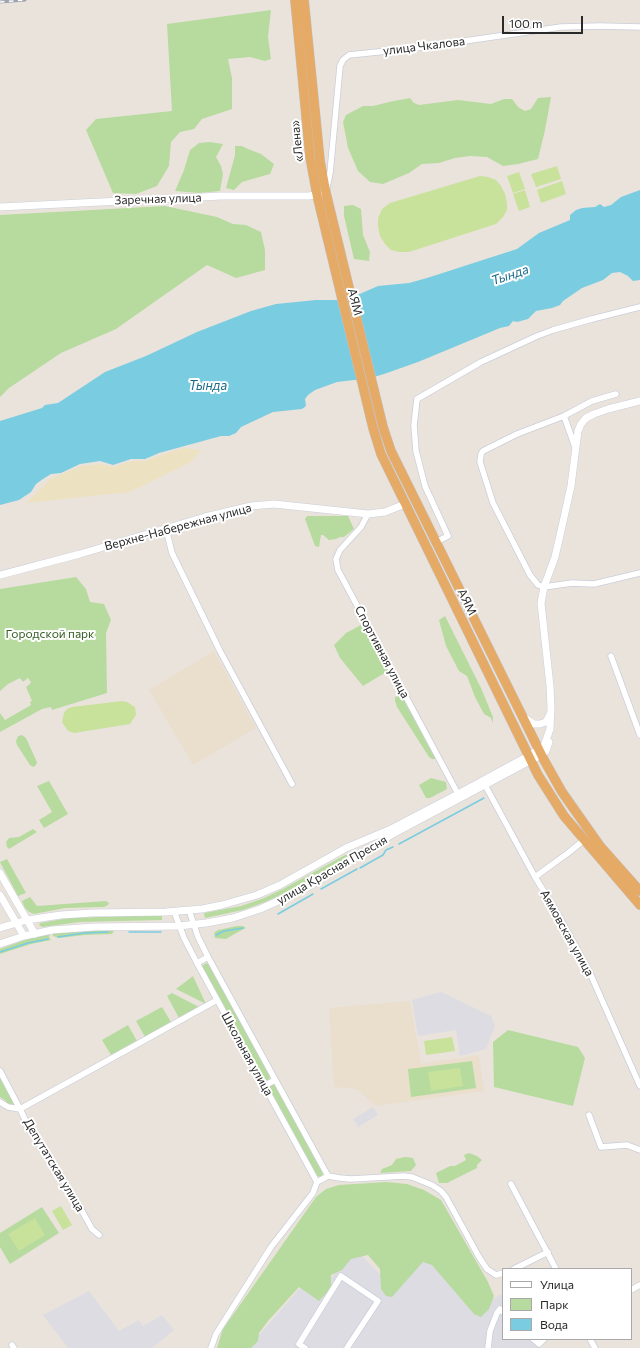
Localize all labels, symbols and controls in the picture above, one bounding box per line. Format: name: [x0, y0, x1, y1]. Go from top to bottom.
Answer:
scale bar: [504, 8, 585, 34]
text: 100 m: [509, 16, 543, 30]
street label: улица Чкалова: [382, 34, 466, 58]
street label: «Лена»: [288, 119, 306, 163]
street label: Заречная улица: [114, 190, 202, 208]
water label: Тында: [489, 261, 531, 289]
street label: АЯМ: [345, 287, 365, 317]
water label: Тында: [189, 378, 227, 394]
street label: Верхне-Набережная улица: [103, 500, 253, 554]
street label: АЯМ: [454, 586, 480, 618]
street label: Спортивная улица: [352, 603, 412, 701]
park label: Городской парк: [5, 627, 95, 641]
street label: улица Красная Пресня: [274, 832, 390, 908]
street label: Аямовская улица: [537, 887, 597, 979]
street label: Школьная улица: [218, 1010, 276, 1098]
street label: Депутатская улица: [20, 1116, 88, 1214]
legend: [502, 1268, 632, 1340]
text: Улица: [540, 1277, 574, 1291]
text: Парк: [540, 1297, 569, 1311]
text: Вода: [540, 1317, 568, 1331]

